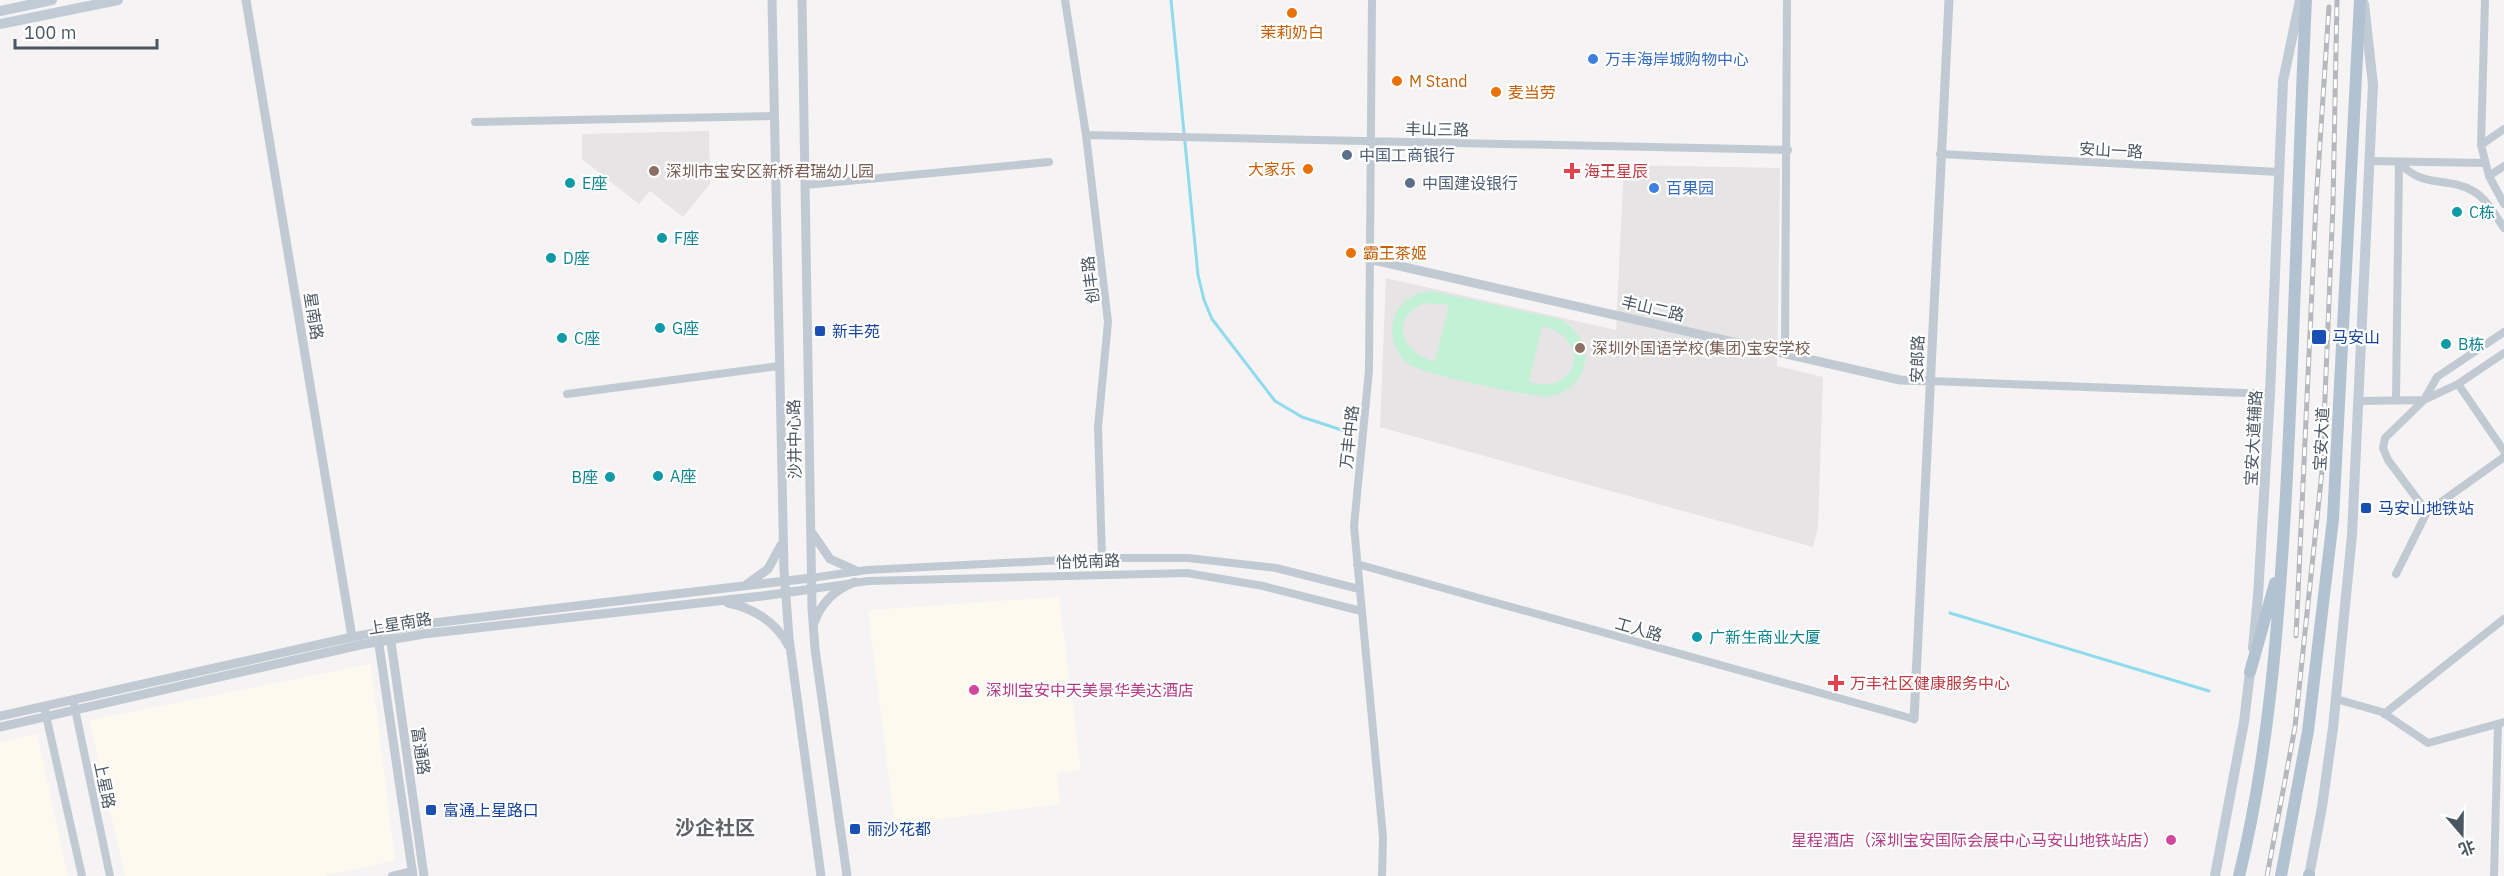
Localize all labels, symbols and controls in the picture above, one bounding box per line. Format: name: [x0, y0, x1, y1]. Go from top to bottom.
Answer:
marker: 茉莉奶白: [1285, 6, 1299, 20]
scale bar: [15, 12, 158, 50]
text: 100 m: [24, 21, 76, 44]
place label: 茉莉奶白: [1260, 22, 1324, 42]
place label: 万丰海岸城购物中心: [1605, 49, 1749, 69]
marker: 万丰海岸城购物中心: [1586, 52, 1600, 66]
place label: M Stand: [1409, 71, 1468, 91]
marker: M Stand: [1390, 74, 1404, 88]
place label: 麦当劳: [1508, 82, 1556, 102]
marker: 麦当劳: [1489, 85, 1503, 99]
street label: 丰山三路: [1405, 118, 1469, 140]
street label: 安山一路: [2079, 138, 2143, 162]
place label: 中国工商银行: [1359, 145, 1455, 165]
marker: 中国工商银行: [1340, 148, 1354, 162]
place label: 大家乐: [1248, 159, 1296, 179]
place label: 深圳市宝安区新桥君瑞幼儿园: [666, 161, 874, 181]
place label: 海王星辰: [1584, 161, 1648, 181]
marker: 大家乐: [1301, 162, 1315, 176]
marker: 深圳市宝安区新桥君瑞幼儿园: [647, 164, 661, 178]
marker: 海王星辰: [1565, 164, 1579, 178]
place label: E座: [582, 173, 607, 193]
place label: 中国建设银行: [1422, 173, 1518, 193]
marker: E座: [563, 176, 577, 190]
marker: 中国建设银行: [1403, 176, 1417, 190]
place label: 百果园: [1666, 178, 1714, 198]
marker: 百果园: [1647, 181, 1661, 195]
place label: C栋: [2469, 202, 2495, 222]
marker: C栋: [2450, 205, 2464, 219]
place label: F座: [674, 228, 699, 248]
marker: F座: [655, 231, 669, 245]
place label: 霸王茶姬: [1363, 243, 1427, 263]
marker: 霸王茶姬: [1344, 246, 1358, 260]
place label: D座: [563, 248, 590, 268]
marker: D座: [544, 251, 558, 265]
street label: 创丰路: [1077, 255, 1103, 305]
street label: 星南路: [300, 291, 328, 341]
street label: 丰山二路: [1620, 291, 1686, 325]
place label: G座: [672, 318, 699, 338]
marker: G座: [653, 321, 667, 335]
place label: 新丰苑: [832, 321, 880, 341]
marker: 新丰苑: [813, 324, 827, 338]
place label: 马安山: [2332, 327, 2380, 347]
place label: C座: [574, 328, 600, 348]
marker: 马安山: [2310, 328, 2328, 346]
marker: C座: [555, 331, 569, 345]
place label: B栋: [2458, 334, 2484, 354]
street label: 安郎路: [1906, 335, 1928, 383]
marker: B栋: [2439, 337, 2453, 351]
place label: 深圳外国语学校(集团)宝安学校: [1592, 338, 1811, 358]
marker: 深圳外国语学校(集团)宝安学校: [1573, 341, 1587, 355]
street label: 宝安大道辅路: [2241, 390, 2265, 486]
street label: 沙井中心路: [783, 399, 805, 479]
street label: 万丰中路: [1336, 404, 1362, 470]
street label: 宝安大道: [2309, 407, 2333, 471]
place label: A座: [670, 466, 696, 486]
place label: B座: [572, 467, 598, 487]
marker: A座: [651, 469, 665, 483]
marker: B座: [603, 470, 617, 484]
place label: 马安山地铁站: [2378, 498, 2474, 518]
marker: 马安山地铁站: [2359, 501, 2373, 515]
street label: 怡悦南路: [1056, 550, 1120, 572]
street label: 上星南路: [367, 608, 433, 638]
street label: 工人路: [1613, 613, 1665, 645]
place label: 广新生商业大厦: [1709, 627, 1821, 647]
marker: 广新生商业大厦: [1690, 630, 1704, 644]
place label: 万丰社区健康服务中心: [1850, 673, 2010, 693]
marker: 万丰社区健康服务中心: [1827, 674, 1845, 692]
place label: 深圳宝安中天美景华美达酒店: [986, 680, 1194, 700]
marker: 深圳宝安中天美景华美达酒店: [967, 683, 981, 697]
street label: 富通路: [408, 726, 434, 776]
street label: 上星路: [90, 759, 120, 811]
place label: 富通上星路口: [443, 800, 539, 820]
marker: 富通上星路口: [424, 803, 438, 817]
north arrow: [2432, 804, 2492, 864]
district label: 沙企社区: [675, 814, 755, 841]
place label: 丽沙花都: [867, 819, 931, 839]
marker: 丽沙花都: [848, 822, 862, 836]
place label: 星程酒店（深圳宝安国际会展中心马安山地铁站店）: [1791, 830, 2159, 850]
marker: 星程酒店（深圳宝安国际会展中心马安山地铁站店）: [2164, 833, 2178, 847]
text: 北: [2456, 836, 2478, 860]

